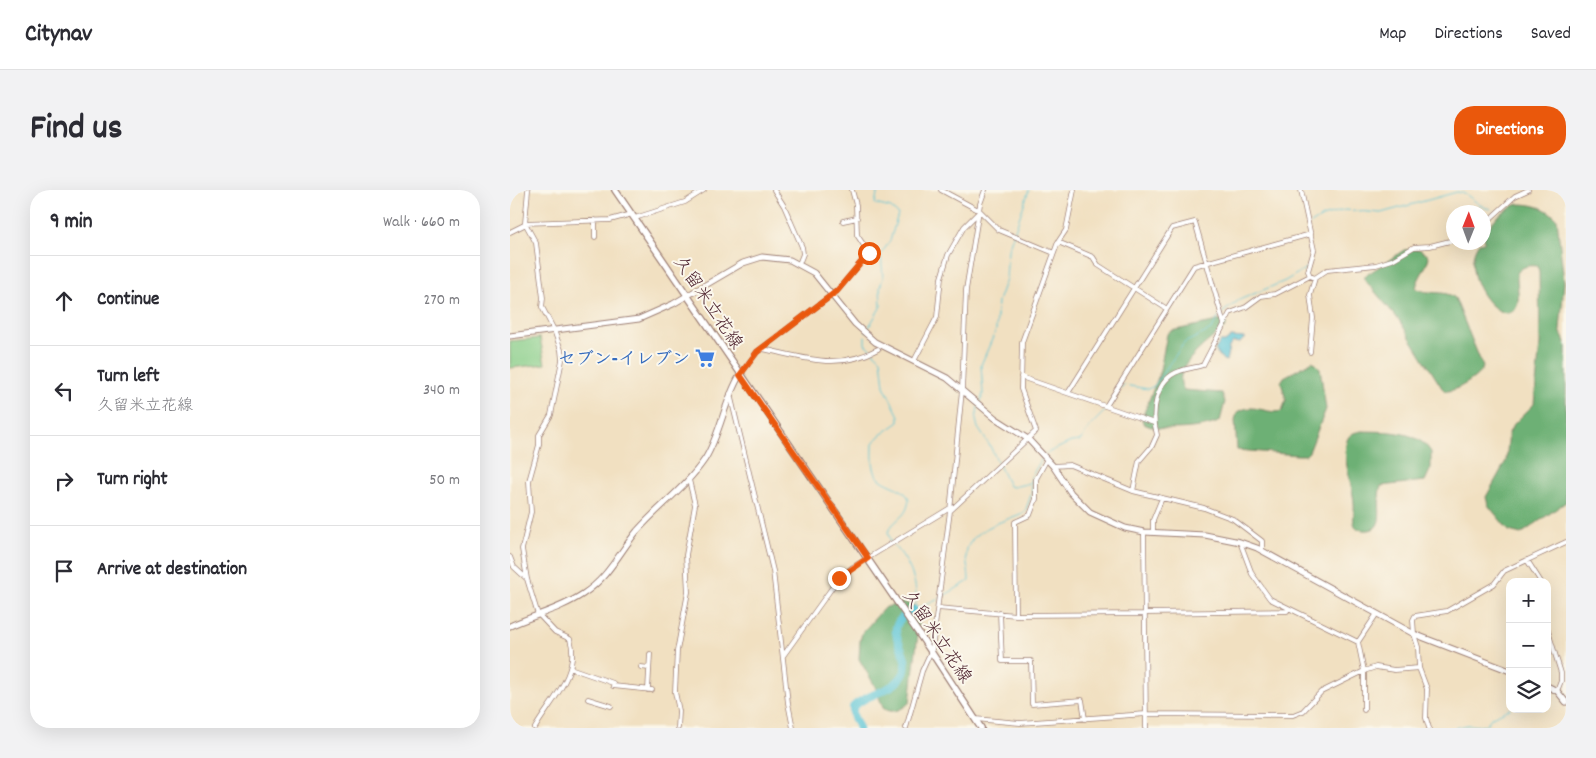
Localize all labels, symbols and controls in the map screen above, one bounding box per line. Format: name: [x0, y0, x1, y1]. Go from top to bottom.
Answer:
text: Citynav: [25, 18, 92, 52]
text: Map: [1379, 22, 1406, 47]
text: Directions: [1434, 22, 1503, 47]
text: Saved: [1531, 22, 1571, 47]
text: Find us: [30, 105, 122, 155]
button: Directions: [1454, 106, 1566, 155]
north arrow: [1446, 205, 1491, 250]
text: 9 min: [50, 208, 92, 238]
text: Walk · 660 m: [383, 211, 460, 234]
route start: [858, 242, 881, 265]
street label: 久留米立花線: [666, 252, 747, 355]
icon: ahead: [50, 287, 78, 315]
text: Continue: [97, 287, 159, 314]
text: 270 m: [424, 289, 460, 312]
supermarket icon: セブン-イレブン: [694, 347, 716, 369]
place label: セブン-イレブン: [558, 348, 690, 373]
text: Turn left: [97, 364, 160, 391]
icon: left: [50, 377, 78, 405]
text: 340 m: [423, 379, 460, 402]
text: 久留米立花線: [97, 395, 193, 418]
icon: right: [50, 467, 78, 495]
text: Turn right: [97, 467, 168, 494]
text: 50 m: [429, 469, 460, 492]
icon: arrive: [50, 557, 78, 585]
text: Arrive at destination: [97, 557, 247, 584]
route end: [828, 567, 851, 590]
map controls: [1506, 578, 1551, 713]
button: +: [1506, 578, 1551, 623]
street label: 久留米立花線: [895, 586, 976, 689]
button: −: [1506, 623, 1551, 668]
button: layers: [1506, 668, 1551, 713]

